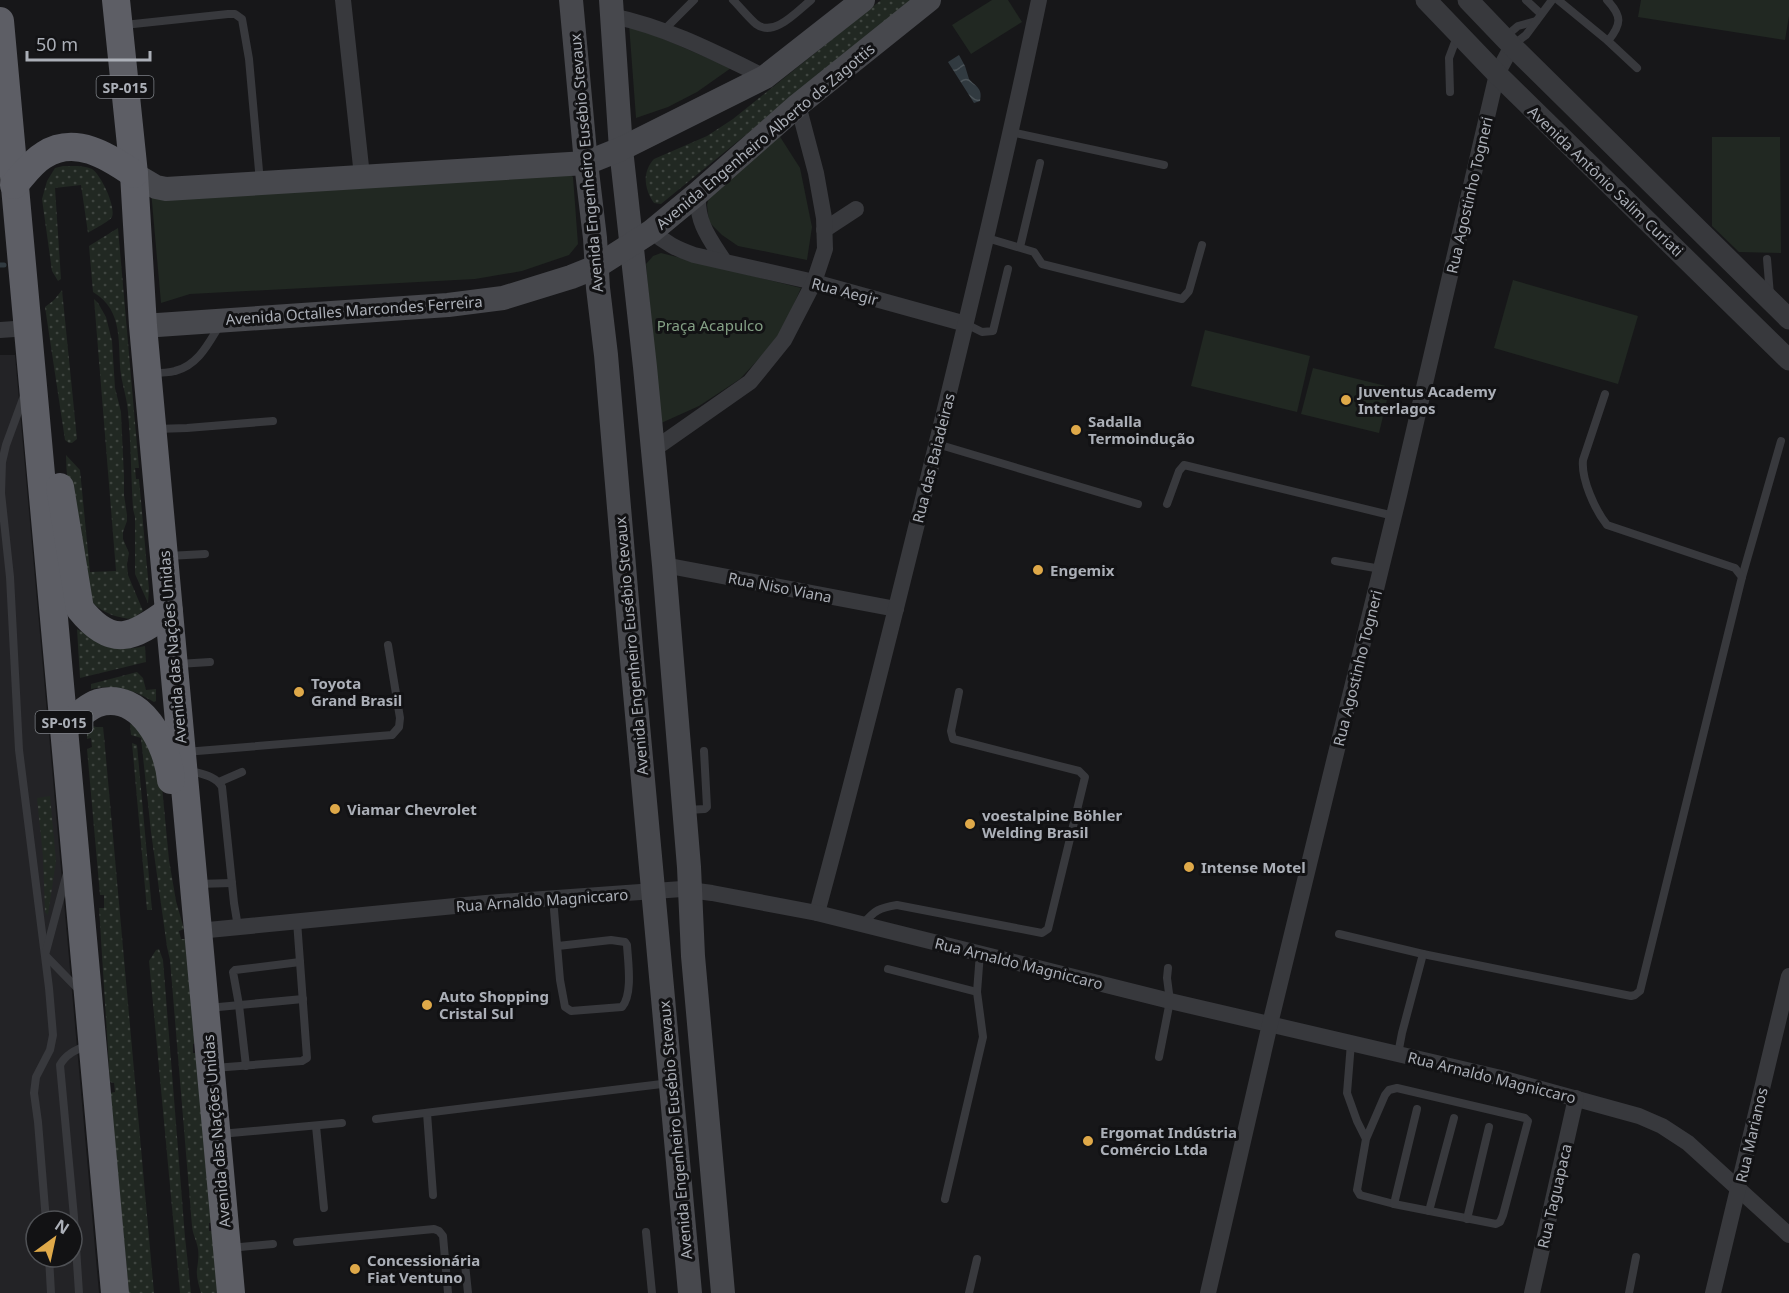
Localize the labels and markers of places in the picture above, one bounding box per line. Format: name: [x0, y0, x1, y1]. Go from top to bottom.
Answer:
place label: Juventus Academy Interlagos: [1356, 381, 1497, 418]
marker: Juventus Academy Interlagos: [1339, 393, 1353, 407]
place label: Sadalla Termoindução: [1088, 411, 1195, 448]
marker: Sadalla Termoindução: [1069, 423, 1083, 437]
place label: Engemix: [1050, 560, 1115, 580]
marker: Engemix: [1031, 563, 1045, 577]
place label: Toyota Grand Brasil: [311, 673, 402, 710]
marker: Toyota Grand Brasil: [292, 685, 306, 699]
place label: Viamar Chevrolet: [347, 799, 477, 819]
marker: Viamar Chevrolet: [328, 802, 342, 816]
place label: voestalpine Böhler Welding Brasil: [982, 805, 1122, 842]
marker: voestalpine Böhler Welding Brasil: [963, 817, 977, 831]
place label: Intense Motel: [1201, 857, 1306, 877]
marker: Intense Motel: [1182, 860, 1196, 874]
place label: Auto Shopping Cristal Sul: [439, 986, 549, 1023]
marker: Auto Shopping Cristal Sul: [420, 998, 434, 1012]
place label: Ergomat Indústria Comércio Ltda: [1100, 1122, 1237, 1159]
marker: Ergomat Indústria Comércio Ltda: [1081, 1134, 1095, 1148]
place label: Concessionária Fiat Ventuno: [367, 1250, 480, 1287]
marker: Concessionária Fiat Ventuno: [348, 1262, 362, 1276]

